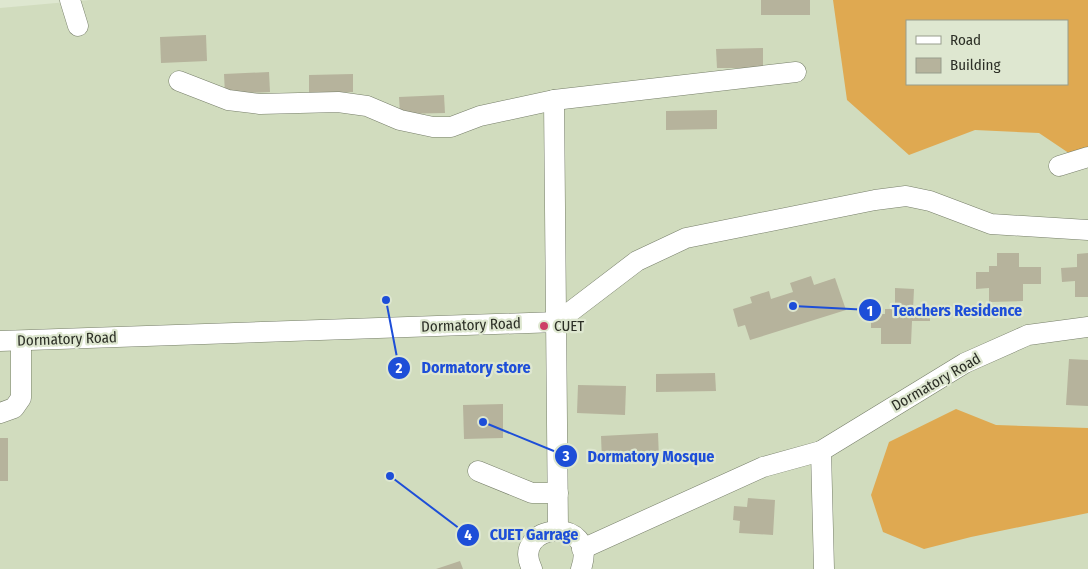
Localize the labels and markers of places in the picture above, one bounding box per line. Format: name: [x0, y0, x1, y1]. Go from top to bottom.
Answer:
callout: Teachers Residence: [857, 295, 1032, 326]
place label: CUET: [554, 317, 584, 335]
marker: CUET: [538, 320, 550, 332]
callout: Dormatory store: [386, 352, 541, 383]
callout: Dormatory Mosque: [553, 441, 725, 472]
callout: CUET Garrage: [455, 519, 589, 550]

